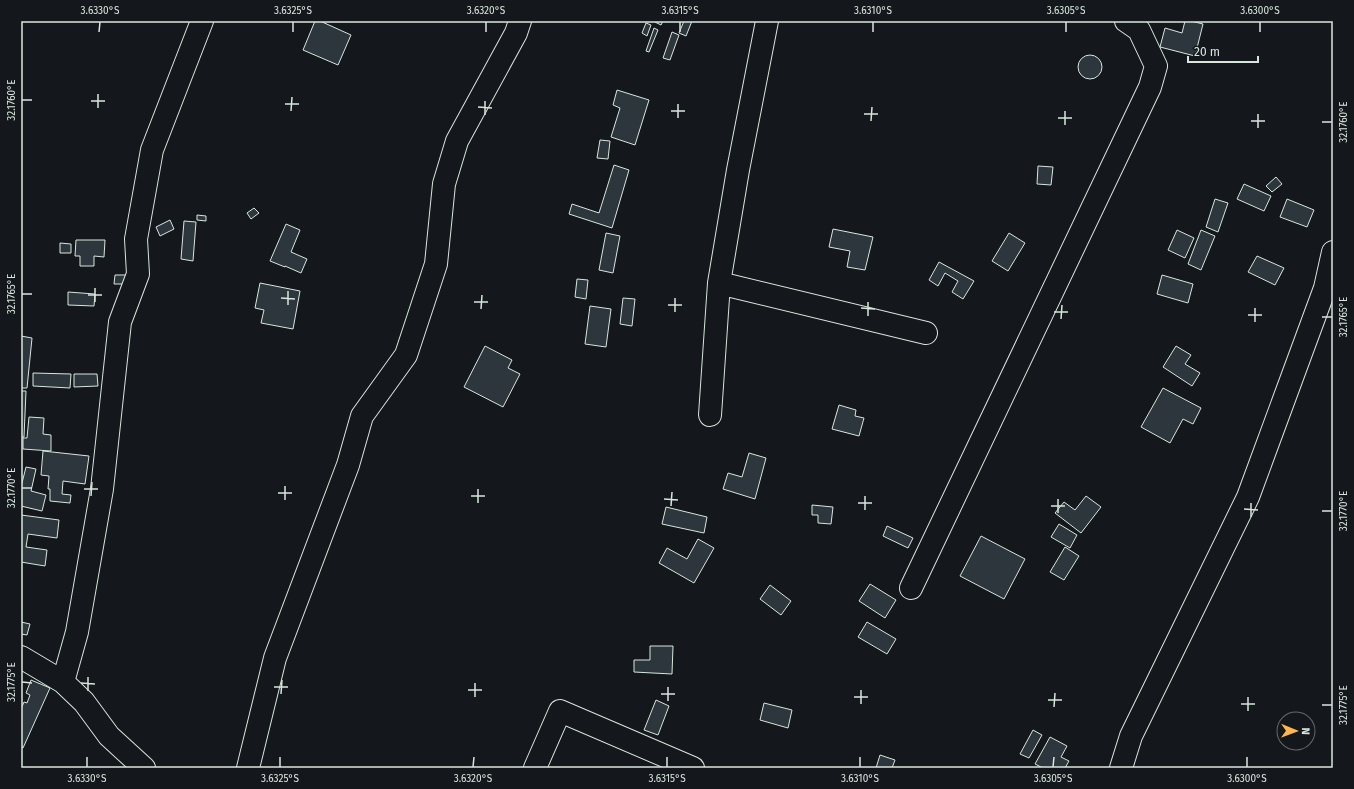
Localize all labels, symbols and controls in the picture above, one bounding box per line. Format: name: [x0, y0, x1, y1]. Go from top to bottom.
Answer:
text: 3.6330°S: [81, 5, 120, 17]
text: 3.6325°S: [274, 5, 313, 17]
text: 3.6320°S: [467, 5, 506, 17]
text: 3.6315°S: [661, 5, 699, 17]
text: 3.6310°S: [854, 5, 892, 17]
text: 3.6305°S: [1047, 5, 1086, 17]
text: 3.6300°S: [1240, 5, 1280, 17]
scale bar: [1188, 38, 1258, 64]
text: 20 m: [1194, 45, 1220, 59]
text: 32.1760°E: [6, 79, 18, 121]
text: 32.1760°E: [1338, 101, 1350, 143]
text: 32.1765°E: [6, 274, 18, 314]
text: 32.1765°E: [1338, 297, 1350, 337]
text: 32.1770°E: [6, 468, 18, 508]
text: 32.1770°E: [1338, 491, 1350, 531]
text: 32.1775°E: [6, 662, 18, 702]
text: 32.1775°E: [1338, 685, 1350, 725]
north arrow: [1276, 711, 1316, 751]
text: N: [1299, 727, 1312, 735]
text: 3.6330°S: [68, 773, 107, 785]
text: 3.6325°S: [261, 773, 300, 785]
text: 3.6320°S: [454, 773, 493, 785]
text: 3.6315°S: [648, 773, 686, 785]
text: 3.6310°S: [841, 773, 879, 785]
text: 3.6305°S: [1034, 773, 1073, 785]
text: 3.6300°S: [1227, 773, 1267, 785]

